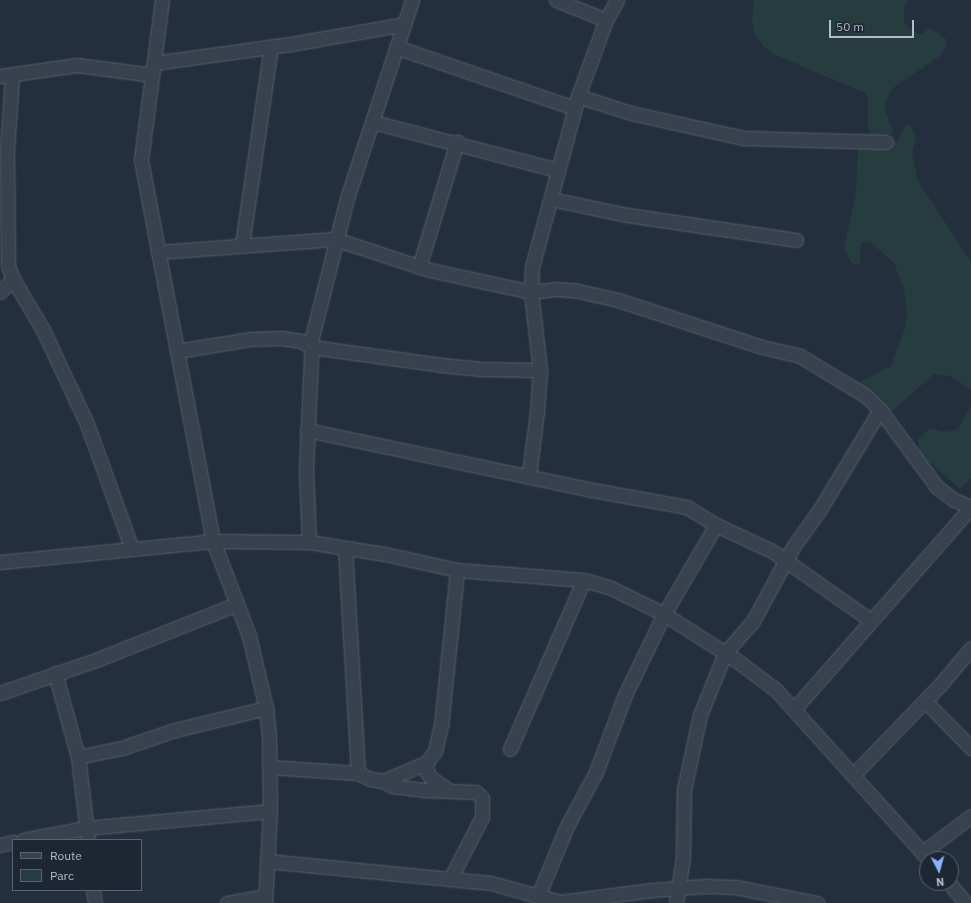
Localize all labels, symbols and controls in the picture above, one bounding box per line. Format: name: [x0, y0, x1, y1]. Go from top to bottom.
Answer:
scale bar: [831, 12, 916, 38]
text: 50 m: [836, 19, 864, 34]
legend: [12, 839, 142, 891]
text: Route: [50, 848, 82, 863]
north arrow: [919, 851, 959, 891]
text: Parc: [50, 868, 74, 883]
text: N: [935, 875, 945, 889]

